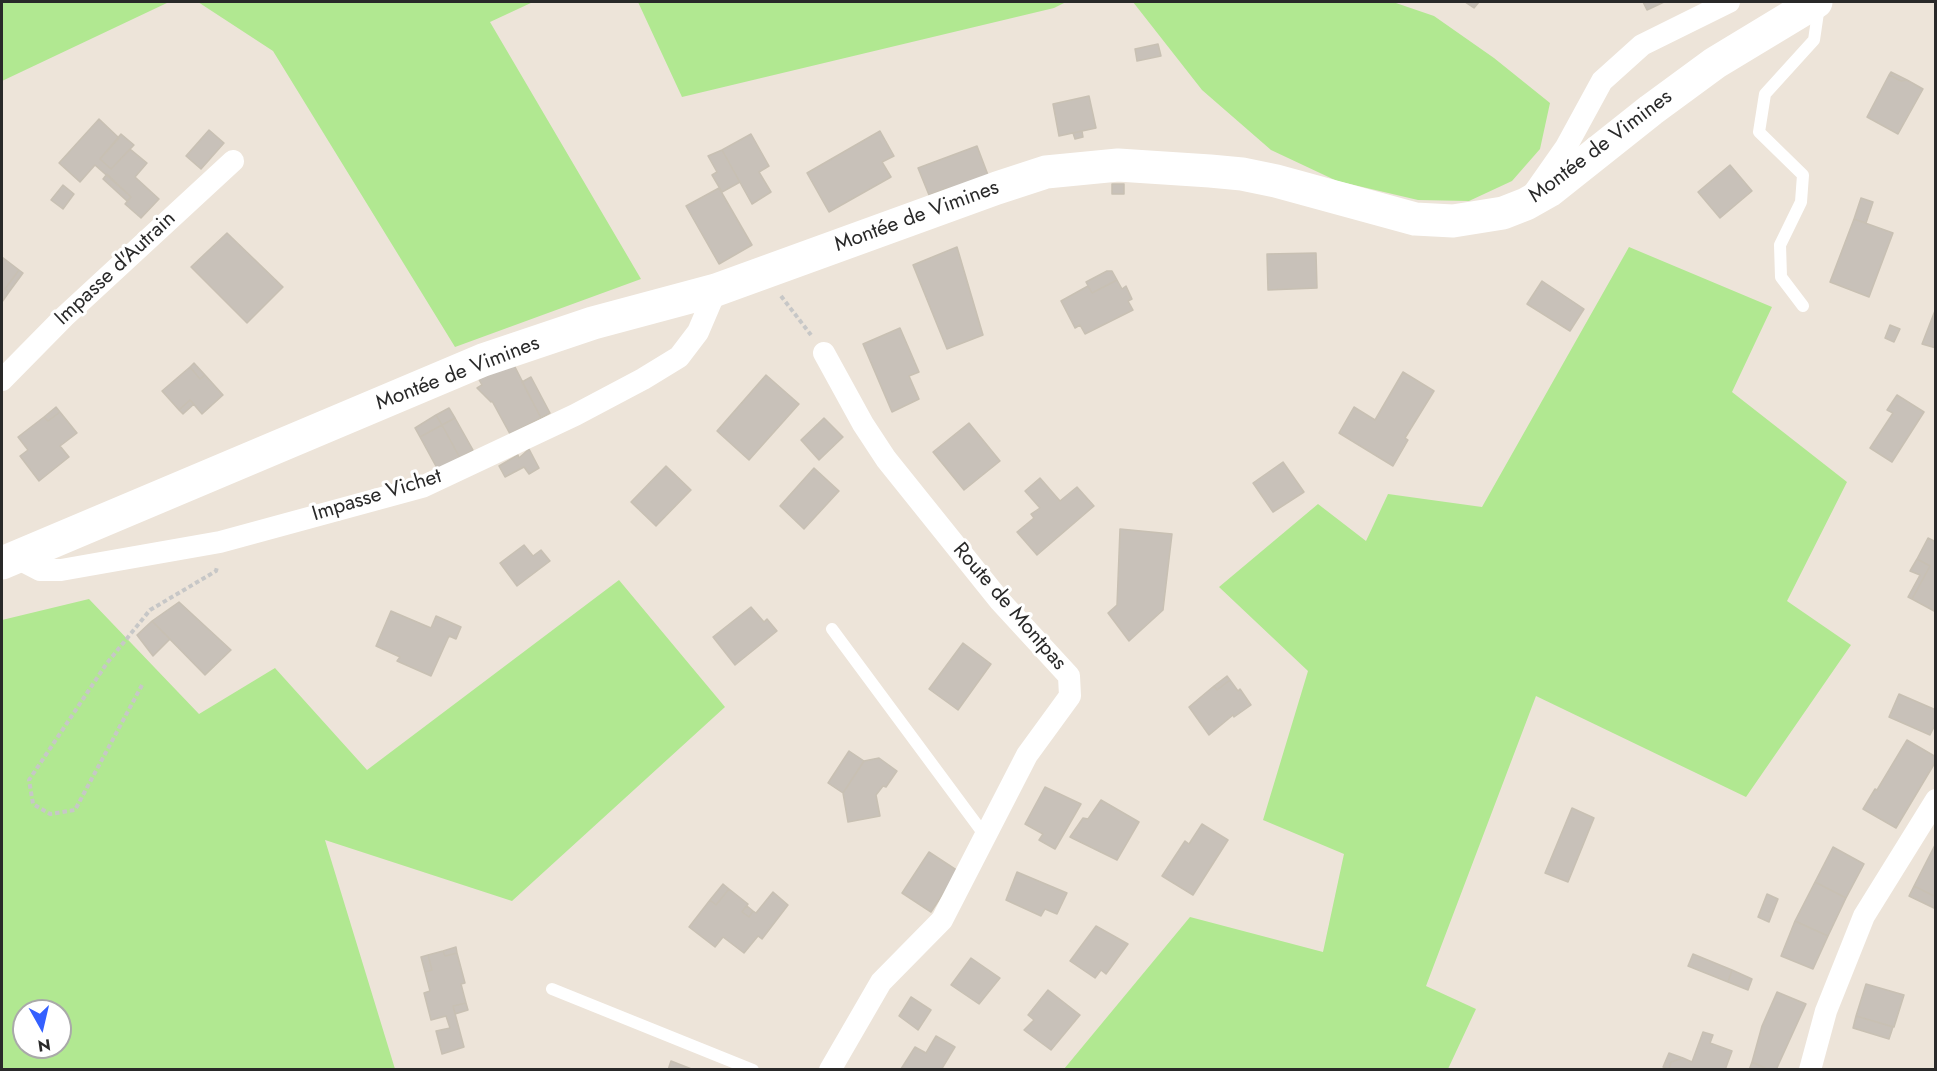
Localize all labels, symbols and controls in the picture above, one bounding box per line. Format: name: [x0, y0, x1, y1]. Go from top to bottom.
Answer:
street label: Montée de Vimines: [1524, 85, 1678, 209]
street label: Montée de Vimines: [831, 176, 1003, 258]
street label: Impasse d'Autrain: [50, 207, 182, 331]
street label: Montée de Vimines: [373, 331, 543, 417]
street label: Impasse Vichet: [309, 464, 445, 528]
street label: Route de Montpas: [947, 538, 1071, 676]
north arrow: [12, 999, 72, 1059]
text: N: [36, 1033, 52, 1058]

